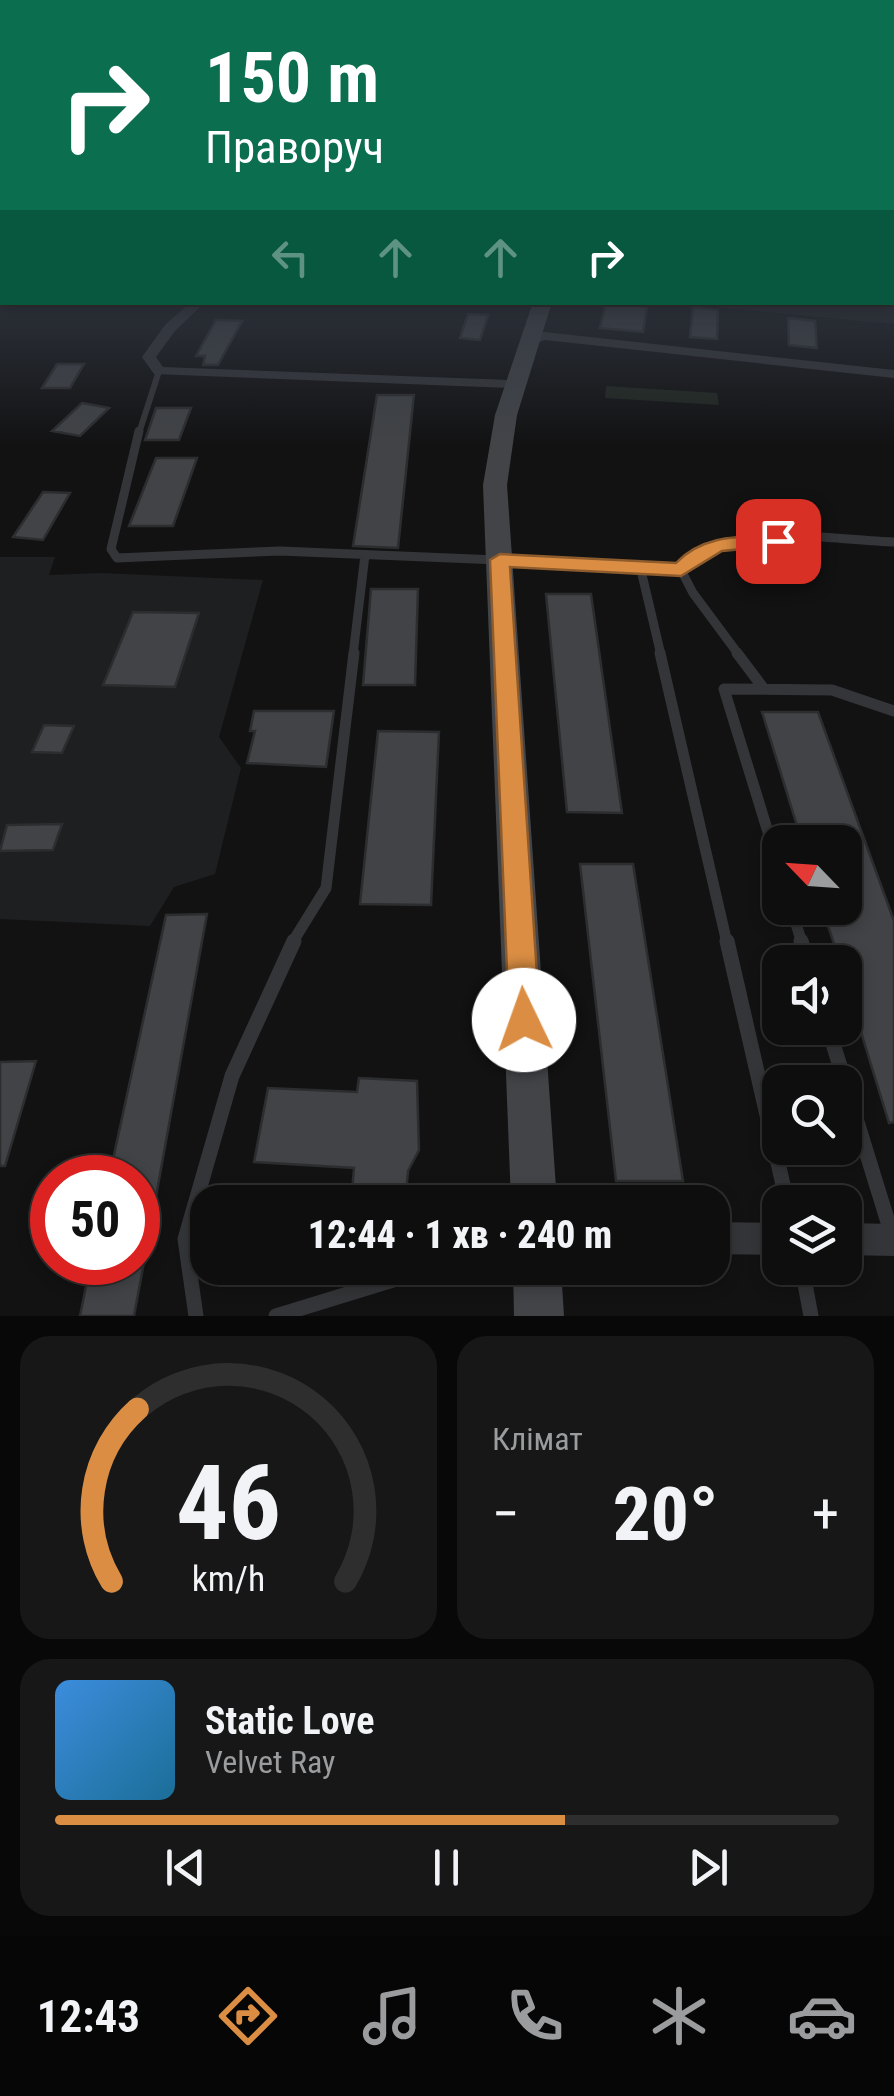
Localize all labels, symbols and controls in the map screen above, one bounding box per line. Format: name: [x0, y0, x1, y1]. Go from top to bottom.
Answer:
text: 150 m: [205, 37, 379, 119]
icon: right: [40, 40, 170, 170]
text: Праворуч: [205, 121, 384, 174]
icon: left: [263, 230, 318, 285]
icon: ahead: [368, 230, 423, 285]
icon: ahead: [473, 230, 528, 285]
icon: right: [578, 230, 633, 285]
pin: [736, 499, 821, 584]
icon: arrive: [751, 514, 806, 569]
north arrow: [762, 825, 862, 925]
map controls: [762, 825, 862, 1285]
button: sound: [762, 945, 862, 1045]
position arrow: [472, 968, 576, 1072]
button: search: [762, 1065, 862, 1165]
speed limit sign: 50: [30, 1155, 160, 1285]
button: layers: [762, 1185, 862, 1285]
text: 12:44 · 1 хв · 240 m: [308, 1213, 612, 1257]
text: Клімат: [492, 1420, 583, 1458]
text: 46: [176, 1443, 281, 1564]
text: 20°: [613, 1470, 718, 1558]
text: −: [492, 1482, 520, 1546]
text: +: [812, 1482, 839, 1546]
text: km/h: [192, 1558, 265, 1600]
text: Static Love: [205, 1699, 374, 1743]
text: Velvet Ray: [205, 1743, 335, 1781]
icon: previous: [158, 1840, 213, 1895]
icon: pause: [419, 1840, 474, 1895]
icon: next: [681, 1840, 736, 1895]
icon: directions: [213, 1981, 283, 2051]
icon: music: [357, 1981, 427, 2051]
icon: phone: [500, 1981, 570, 2051]
icon: climate: [644, 1981, 714, 2051]
icon: car: [787, 1981, 857, 2051]
text: 12:43: [37, 1990, 140, 2043]

